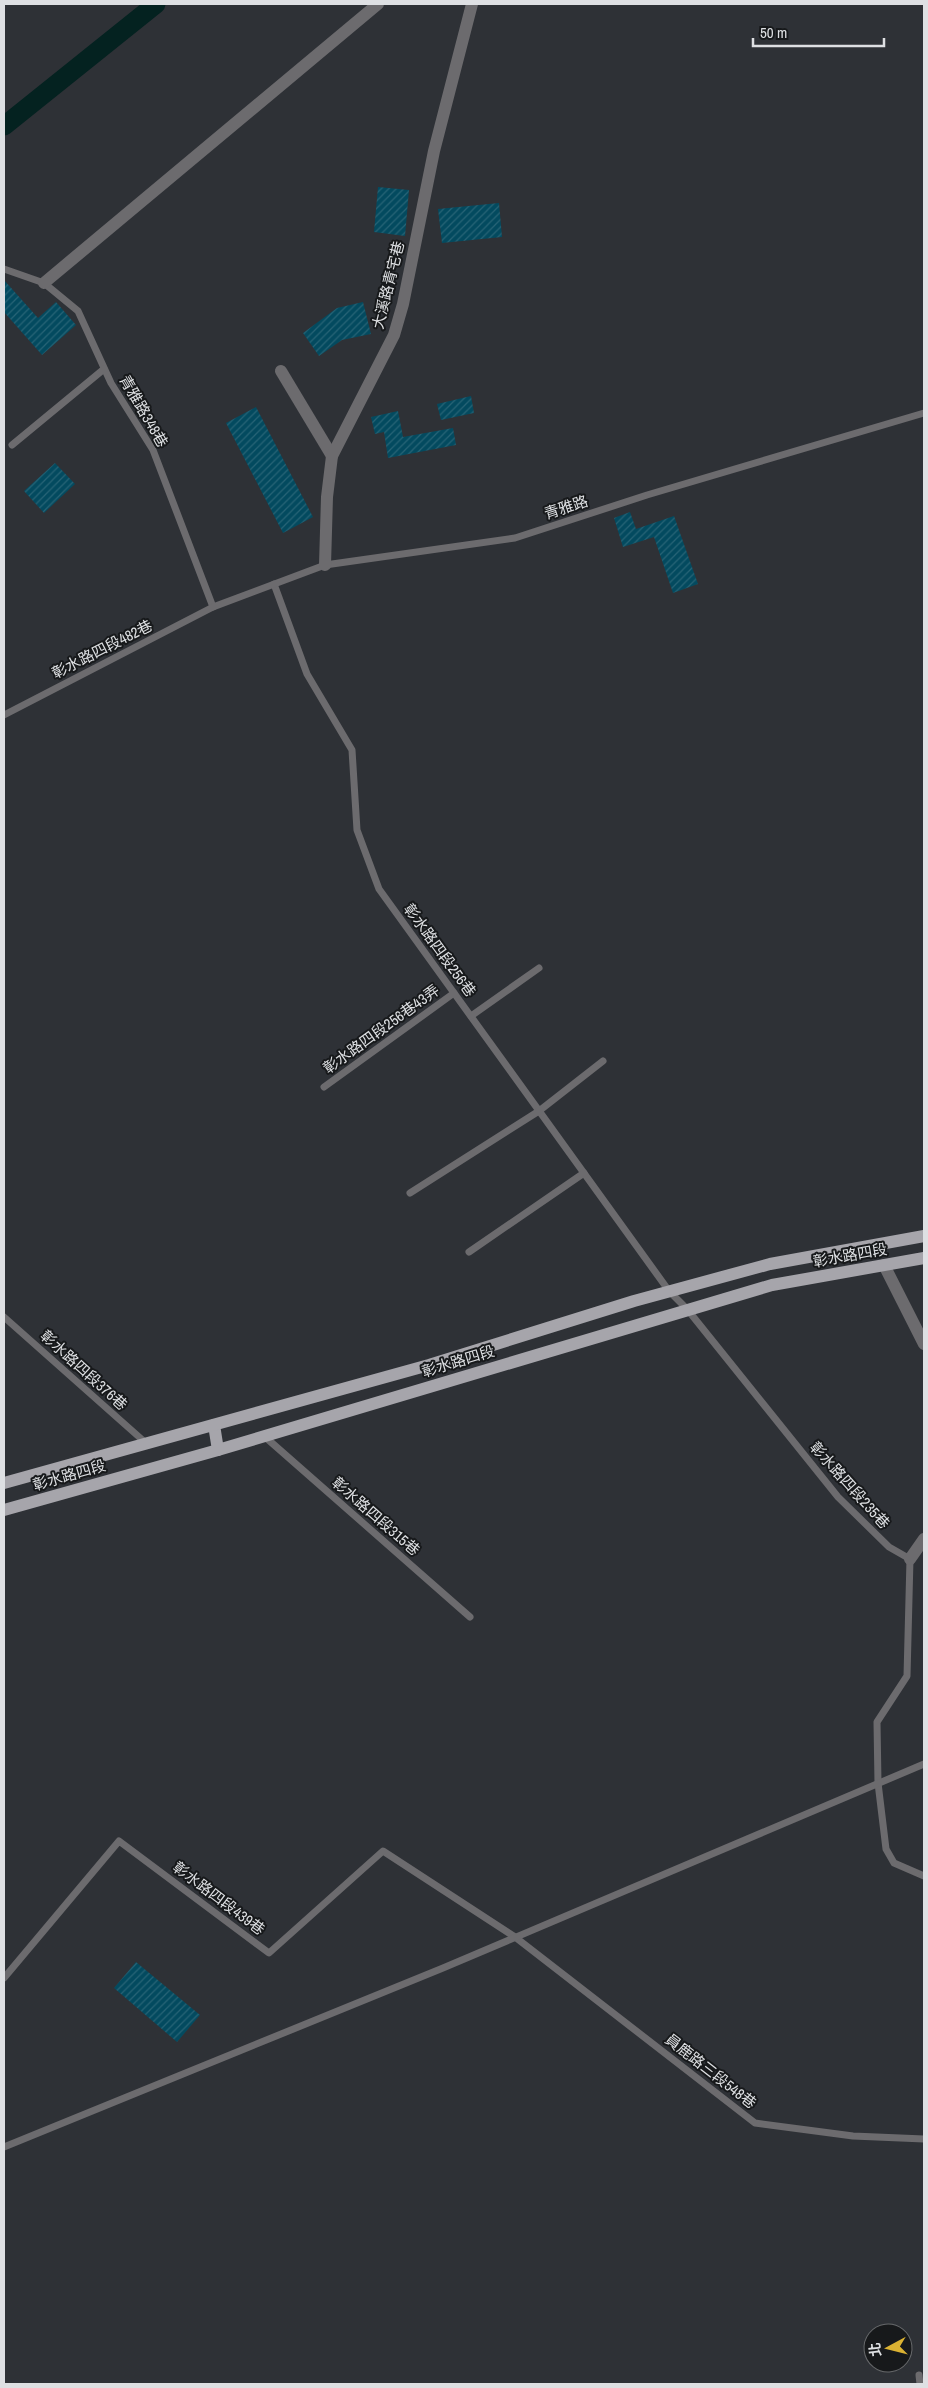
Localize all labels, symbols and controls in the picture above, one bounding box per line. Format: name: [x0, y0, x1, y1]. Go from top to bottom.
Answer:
scale bar: [753, 15, 884, 47]
text: 50 m: [760, 22, 787, 43]
street label: 大溪路青宅巷: [367, 239, 409, 331]
street label: 青雅路348巷: [115, 371, 173, 451]
street label: 青雅路: [541, 490, 591, 524]
street label: 彰水路四段482巷: [48, 615, 156, 683]
street label: 彰水路四段256巷: [399, 899, 481, 1001]
street label: 彰水路四段256巷43弄: [319, 980, 443, 1078]
street label: 彰水路四段: [811, 1238, 889, 1272]
street label: 彰水路四段376巷: [36, 1325, 132, 1415]
street label: 彰水路四段: [419, 1340, 497, 1382]
street label: 彰水路四段235巷: [805, 1437, 895, 1533]
street label: 彰水路四段: [30, 1455, 108, 1495]
street label: 彰水路四段315巷: [327, 1472, 425, 1560]
street label: 彰水路四段439巷: [169, 1856, 269, 1940]
street label: 員鹿路三段548巷: [661, 2029, 761, 2113]
north arrow: [863, 2323, 913, 2373]
text: 北: [865, 2342, 885, 2358]

